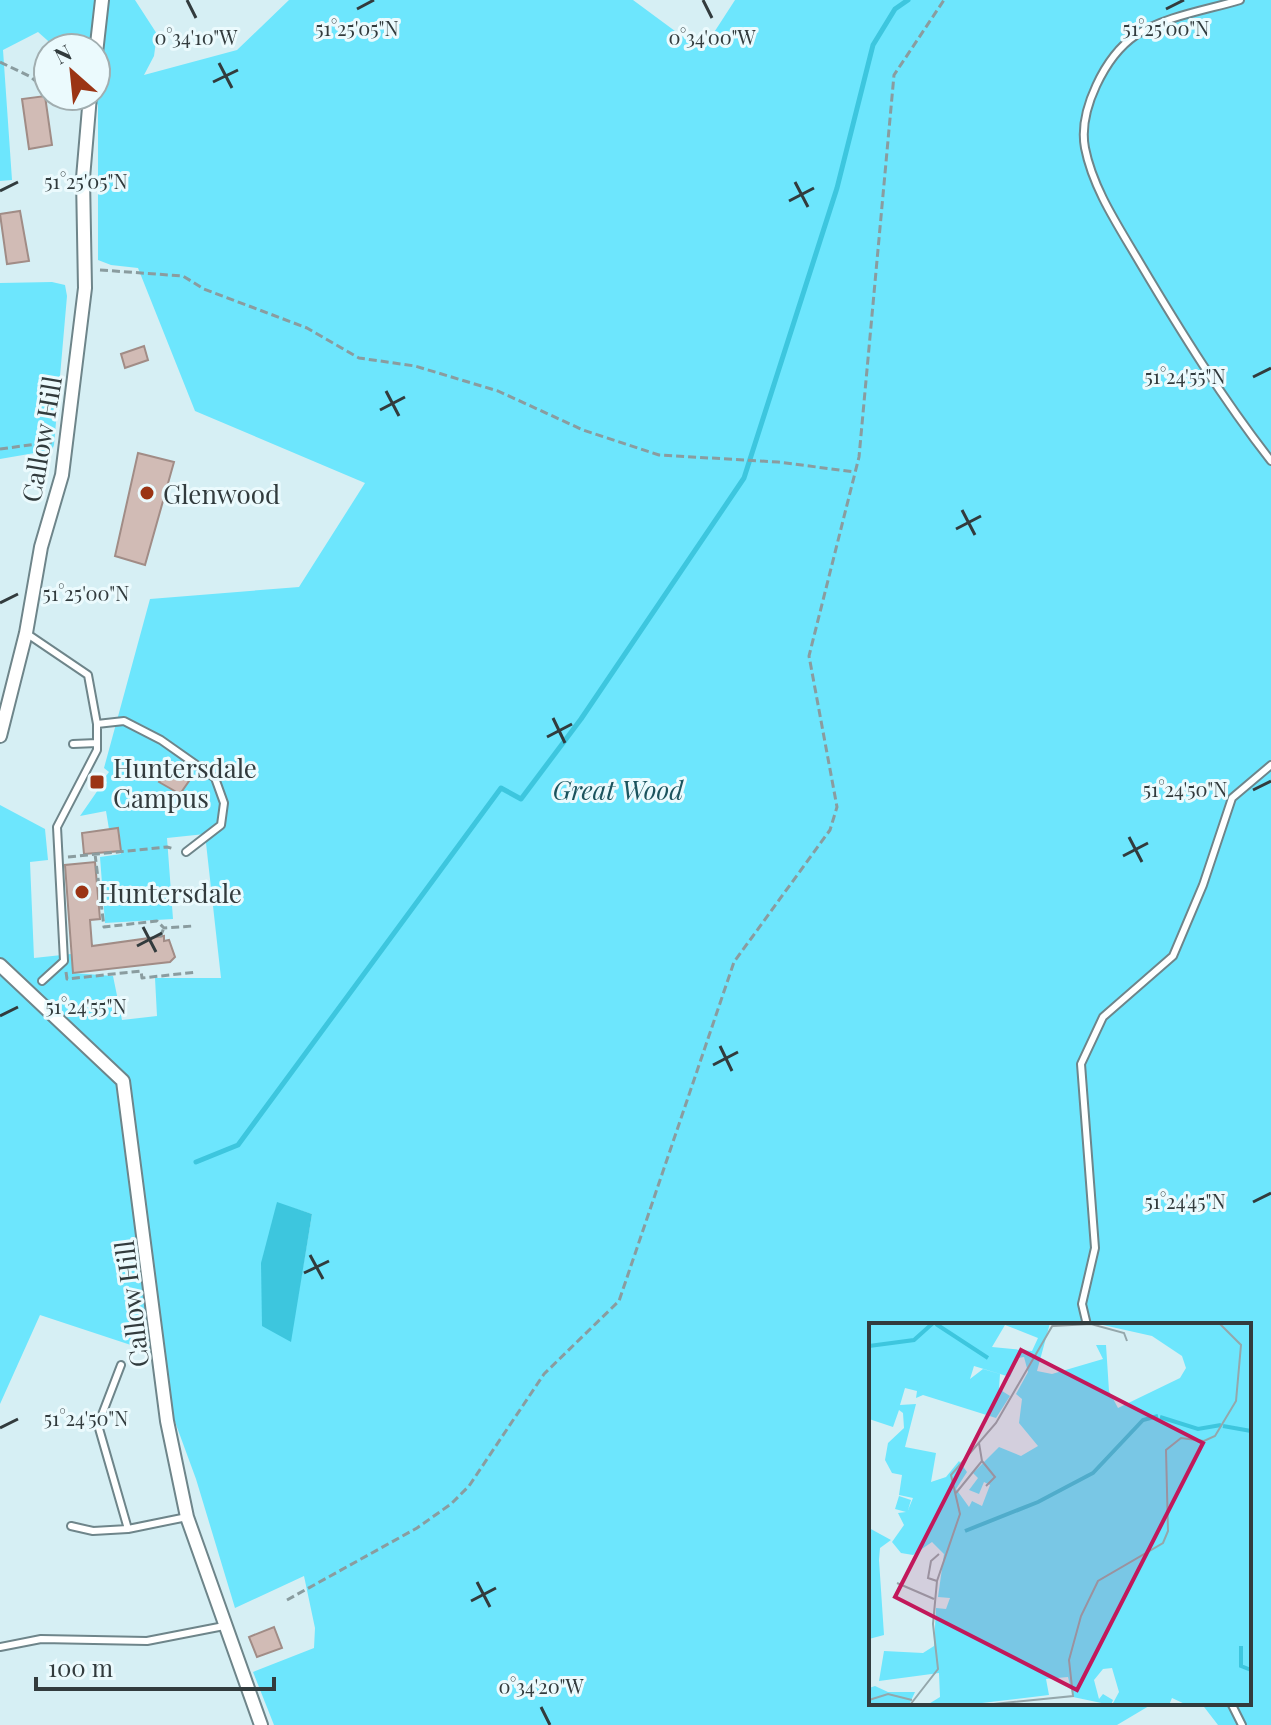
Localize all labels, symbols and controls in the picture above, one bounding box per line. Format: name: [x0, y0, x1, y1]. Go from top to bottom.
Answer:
text: 51°25'05"N: [315, 14, 399, 41]
text: 51°25'00"N: [1123, 14, 1209, 41]
text: 0°34'10"W: [155, 23, 238, 50]
text: 0°34'00"W: [668, 23, 756, 50]
north arrow: [32, 32, 112, 112]
text: N: [49, 36, 76, 70]
text: 51°25'05"N: [44, 167, 128, 194]
text: 51°24'55"N: [1144, 362, 1226, 389]
street label: Callow Hill: [13, 373, 69, 505]
place label: Glenwood: [163, 476, 280, 511]
marker: Glenwood: [138, 484, 156, 502]
text: 51°25'00"N: [43, 579, 129, 606]
place label: Huntersdale Campus: [113, 750, 257, 815]
park label: Great Wood: [553, 772, 684, 807]
marker: Huntersdale Campus: [88, 773, 106, 791]
text: 51°24'50"N: [1143, 775, 1227, 802]
place label: Huntersdale: [98, 875, 242, 910]
marker: Huntersdale: [73, 883, 91, 901]
text: 51°24'55"N: [45, 992, 127, 1019]
text: 51°24'45"N: [1144, 1187, 1226, 1214]
street label: Callow Hill: [106, 1239, 156, 1369]
inset map: [869, 1323, 1251, 1705]
text: 51°24'50"N: [44, 1404, 128, 1431]
scale bar: [36, 1641, 274, 1691]
text: 100 m: [48, 1651, 113, 1683]
text: 0°34'20"W: [498, 1672, 584, 1699]

